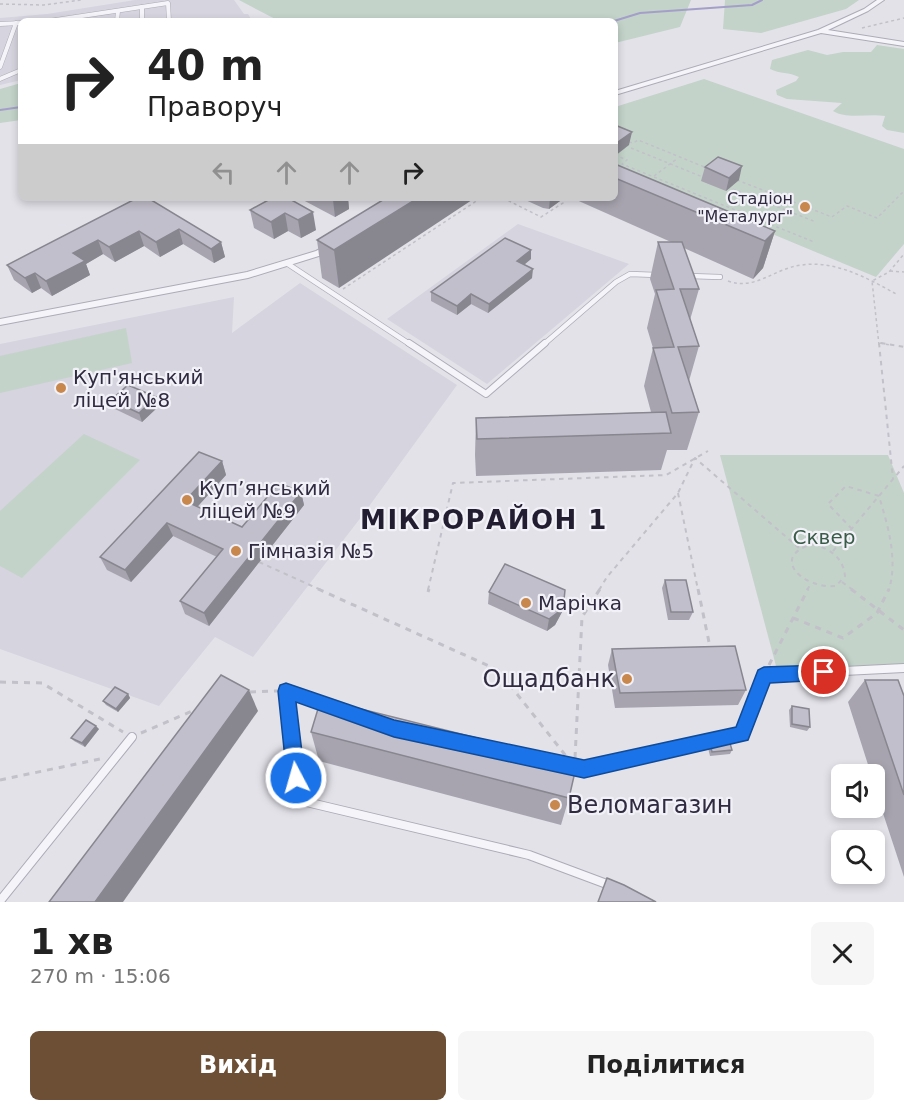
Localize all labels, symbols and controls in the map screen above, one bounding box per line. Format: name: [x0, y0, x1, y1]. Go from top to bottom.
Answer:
text: 40 m: [147, 41, 264, 90]
icon: right: [48, 42, 126, 120]
text: Праворуч: [147, 91, 283, 122]
icon: left: [207, 156, 240, 189]
icon: ahead: [270, 156, 303, 189]
icon: ahead: [333, 156, 366, 189]
icon: right: [396, 156, 429, 189]
place label: Стадіон "Металург": [697, 189, 793, 226]
marker: Стадіон "Металург": [798, 200, 812, 214]
place label: Куп'янський ліцей №8: [73, 365, 204, 412]
marker: Куп'янський ліцей №8: [54, 381, 68, 395]
place label: Куп’янський ліцей №9: [199, 476, 330, 523]
marker: Куп’янський ліцей №9: [180, 493, 194, 507]
district label: МІКРОРАЙОН 1: [360, 504, 608, 535]
park label: Сквер: [793, 525, 855, 549]
place label: Гімназія №5: [248, 539, 374, 563]
marker: Гімназія №5: [229, 544, 243, 558]
place label: Марічка: [538, 591, 622, 615]
marker: Марічка: [519, 596, 533, 610]
pin: [798, 646, 849, 697]
icon: arrive: [807, 655, 840, 688]
place label: Ощадбанк: [483, 665, 615, 693]
marker: Ощадбанк: [620, 672, 634, 686]
position arrow: [264, 746, 328, 810]
map controls: [831, 764, 885, 884]
button: sound: [831, 764, 885, 818]
place label: Веломагазин: [567, 791, 732, 819]
marker: Веломагазин: [548, 798, 562, 812]
button: search: [831, 830, 885, 884]
text: 1 хв: [30, 921, 114, 962]
button: close: [811, 922, 874, 985]
text: 270 m · 15:06: [30, 964, 171, 988]
button: Вихід: [30, 1031, 446, 1100]
button: Поділитися: [458, 1031, 874, 1100]

